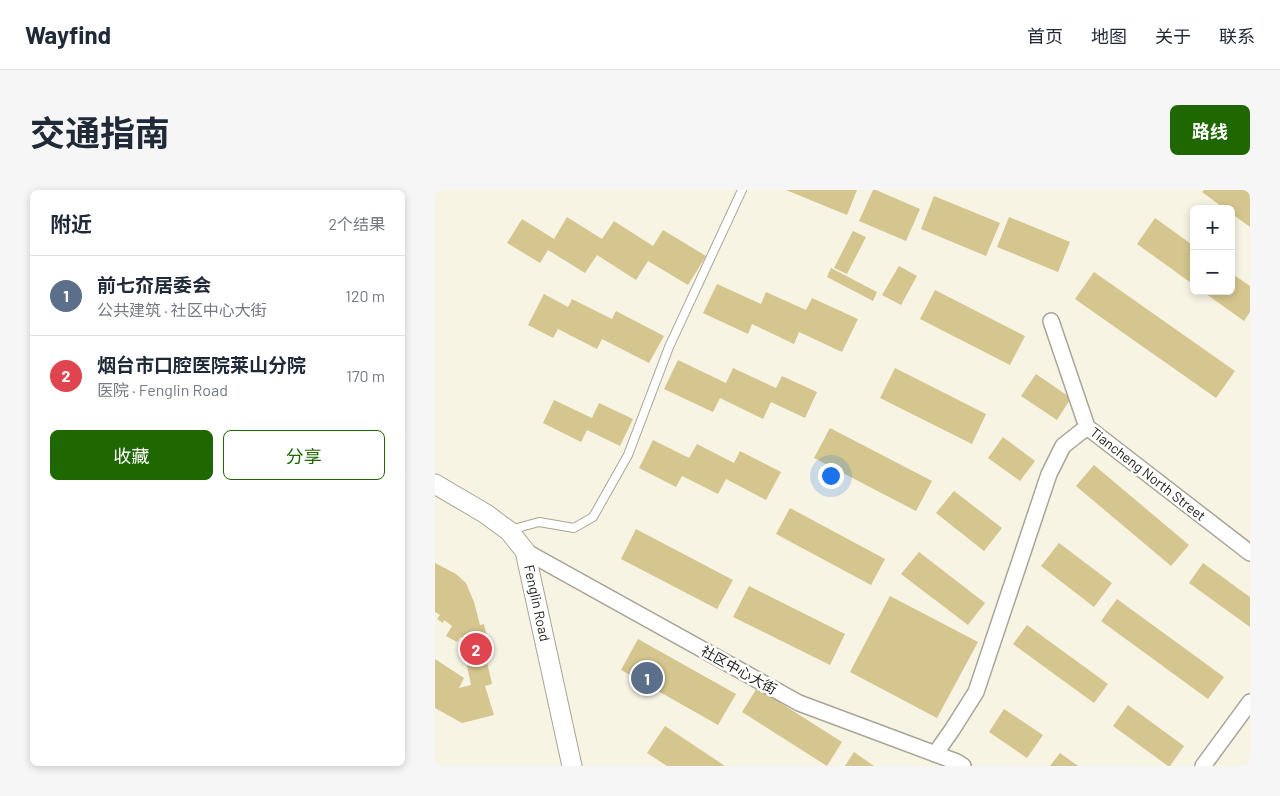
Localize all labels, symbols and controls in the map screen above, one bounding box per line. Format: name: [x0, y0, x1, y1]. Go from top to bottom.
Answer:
text: Wayfind: [25, 20, 111, 49]
text: 首页: [1027, 25, 1063, 47]
text: 地图: [1091, 25, 1127, 47]
text: 关于: [1155, 25, 1191, 47]
text: 联系: [1219, 25, 1255, 47]
button: 路线: [1170, 105, 1250, 155]
text: 交通指南: [30, 111, 170, 153]
map controls: [1190, 205, 1235, 295]
button: +: [1190, 205, 1235, 250]
text: 附近: [50, 211, 92, 236]
text: 2个结果: [328, 214, 385, 233]
button: −: [1190, 250, 1235, 295]
text: 前七夼居委会: [97, 273, 211, 296]
text: 1: [63, 286, 69, 305]
text: 120 m: [345, 286, 385, 305]
text: 公共建筑 · 社区中心大街: [97, 300, 267, 319]
text: 烟台市口腔医院莱山分院: [97, 353, 306, 376]
text: 2: [62, 366, 70, 385]
text: 170 m: [346, 366, 385, 385]
text: 医院 · Fenglin Road: [97, 380, 228, 399]
street label: Tiancheng North Street: [1087, 423, 1209, 524]
button: 收藏: [50, 430, 213, 480]
button: 分享: [223, 430, 385, 480]
your location: [818, 463, 844, 489]
street label: Fenglin Road: [521, 563, 554, 643]
pin: 2: [460, 630, 492, 668]
street label: 社区中心大街: [698, 642, 780, 697]
pin: 1: [631, 659, 663, 697]

